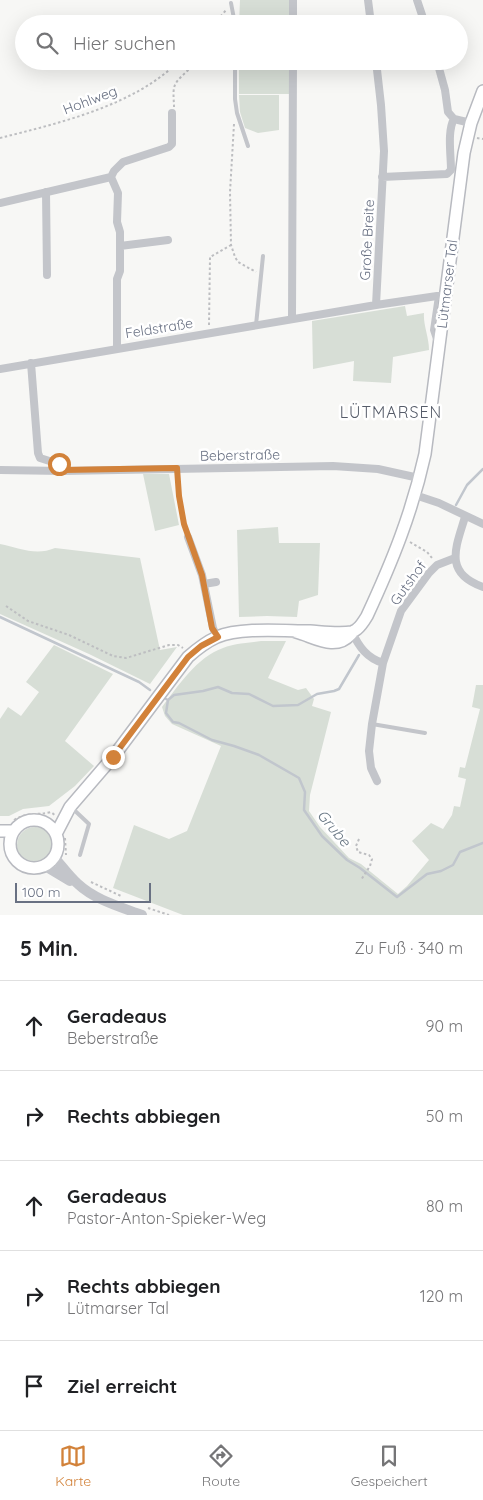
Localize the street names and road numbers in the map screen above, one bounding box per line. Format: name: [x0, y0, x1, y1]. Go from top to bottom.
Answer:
street label: Hohlweg: [60, 81, 120, 119]
street label: Große Breite: [356, 199, 378, 281]
street label: Lütmarser Tal: [433, 239, 461, 329]
street label: Feldstraße: [124, 314, 194, 342]
street label: Beberstraße: [200, 445, 280, 465]
street label: Gutshof: [386, 557, 430, 609]

